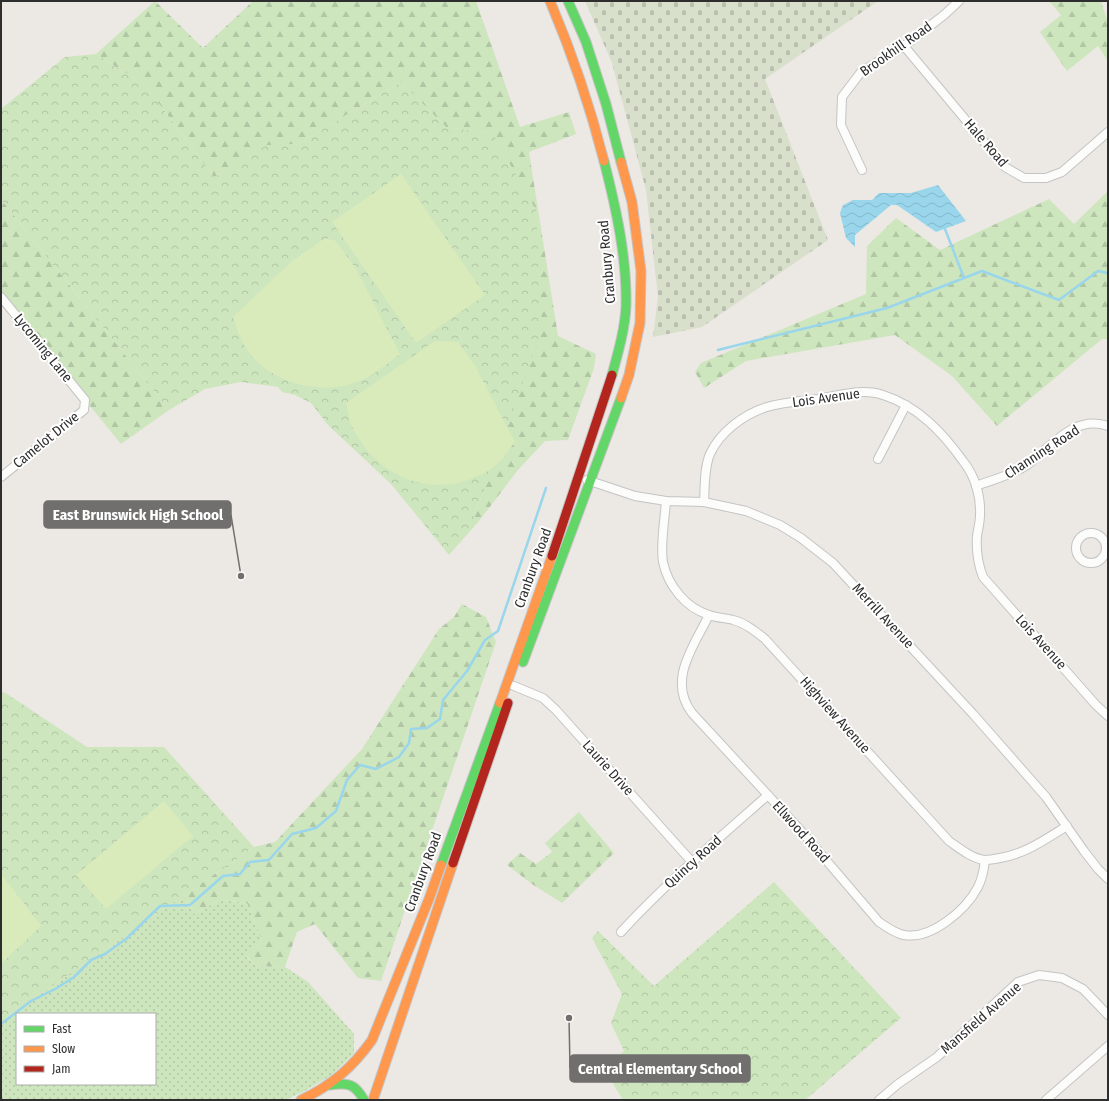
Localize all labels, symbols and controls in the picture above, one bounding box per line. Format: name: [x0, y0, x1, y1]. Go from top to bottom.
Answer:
street label: Brookhill Road: [857, 18, 935, 80]
street label: Hale Road: [961, 116, 1011, 170]
street label: Cranbury Road: [595, 220, 619, 304]
street label: Lycoming Lane: [10, 310, 76, 386]
street label: Lois Avenue: [791, 385, 861, 411]
street label: Camelot Drive: [10, 408, 83, 472]
street label: Channing Road: [1001, 422, 1083, 482]
callout: East Brunswick High School: [44, 501, 231, 528]
text: East Brunswick High School: [53, 506, 224, 524]
street label: Cranbury Road: [511, 526, 555, 610]
street label: Merrill Avenue: [849, 580, 918, 652]
street label: Lois Avenue: [1012, 611, 1070, 673]
street label: Highview Avenue: [796, 673, 874, 757]
street label: Laurie Drive: [579, 737, 637, 799]
street label: Ellwood Road: [769, 797, 833, 867]
street label: Cranbury Road: [401, 830, 445, 914]
street label: Quincy Road: [661, 832, 725, 892]
street label: Mansfield Avenue: [937, 978, 1025, 1058]
legend: [16, 1013, 156, 1085]
text: Fast: [52, 1022, 71, 1036]
text: Slow: [52, 1042, 75, 1056]
callout: Central Elementary School: [570, 1055, 750, 1082]
text: Central Elementary School: [578, 1060, 743, 1078]
text: Jam: [52, 1062, 70, 1076]

